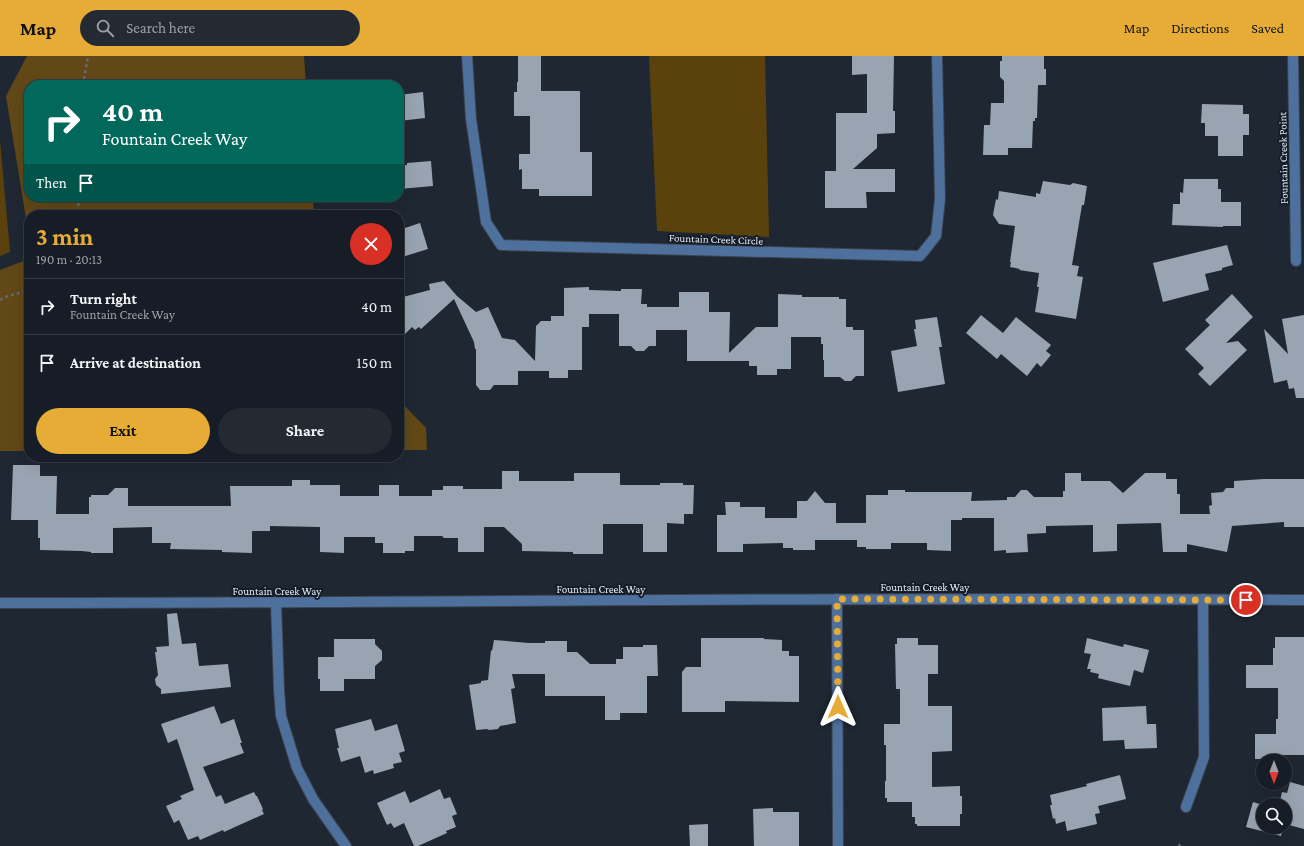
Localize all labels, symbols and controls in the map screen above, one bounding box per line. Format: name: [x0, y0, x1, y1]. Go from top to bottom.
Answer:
search box: [80, 10, 360, 46]
icon: search: [94, 17, 116, 39]
text: Map: [20, 18, 56, 39]
text: Search here: [126, 20, 195, 36]
text: Map: [1124, 20, 1149, 36]
text: Directions: [1171, 20, 1229, 36]
text: Saved: [1251, 20, 1284, 36]
icon: right: [36, 96, 88, 148]
text: 40 m: [102, 96, 163, 127]
street label: Fountain Creek Point: [1276, 111, 1290, 204]
text: Fountain Creek Way: [102, 129, 247, 149]
icon: arrive: [75, 172, 97, 194]
text: Then: [36, 175, 67, 191]
text: 3 min: [36, 223, 93, 250]
button: close: [350, 223, 392, 265]
street label: Fountain Creek Circle: [669, 231, 764, 247]
text: 190 m · 20:13: [36, 252, 102, 267]
text: Turn right: [70, 291, 137, 307]
icon: right: [36, 296, 58, 318]
text: 40 m: [361, 299, 392, 315]
text: Fountain Creek Way: [70, 307, 175, 322]
icon: arrive: [36, 352, 58, 374]
text: Arrive at destination: [70, 355, 201, 371]
text: 150 m: [357, 355, 392, 371]
button: Exit: [36, 408, 210, 454]
button: Share: [218, 408, 392, 454]
street label: Fountain Creek Way: [881, 581, 970, 594]
street label: Fountain Creek Way: [557, 583, 646, 596]
pin: [1229, 583, 1263, 617]
street label: Fountain Creek Way: [233, 585, 322, 598]
icon: arrive: [1235, 589, 1257, 611]
position arrow: [817, 686, 859, 728]
north arrow: [1256, 754, 1292, 790]
map controls: [1256, 754, 1292, 834]
button: search: [1256, 798, 1292, 834]

